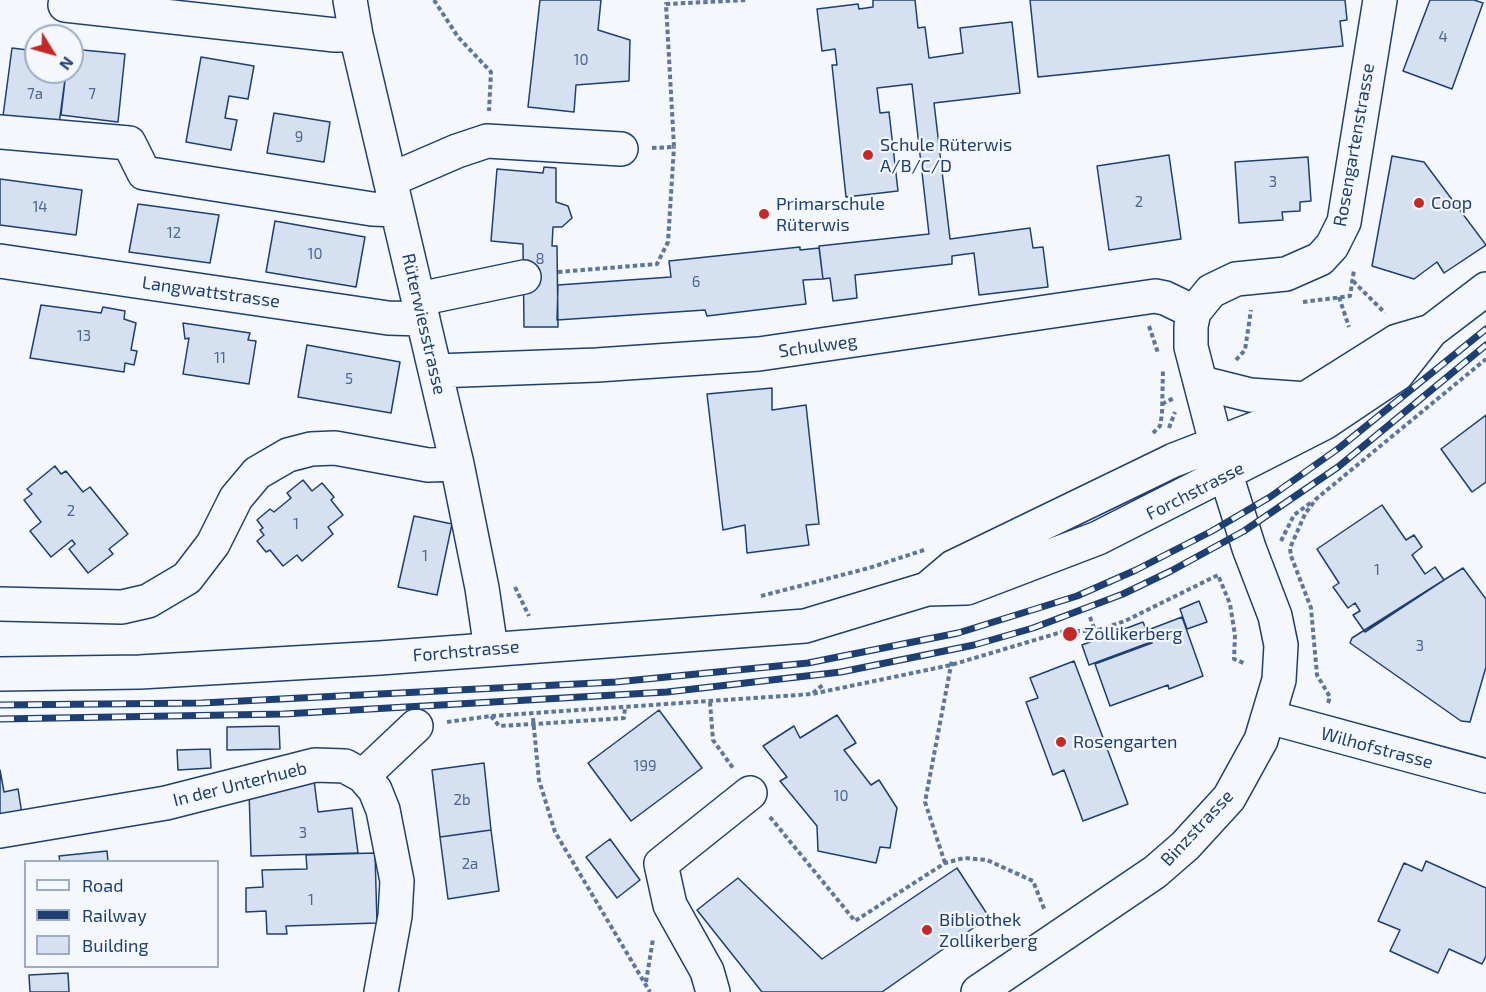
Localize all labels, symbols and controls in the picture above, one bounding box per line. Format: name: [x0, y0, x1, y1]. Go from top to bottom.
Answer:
north arrow: [24, 24, 84, 84]
house number: 4: [1438, 28, 1448, 46]
house number: 10: [573, 51, 589, 69]
text: N: [56, 54, 78, 74]
street label: Rosengartenstrasse: [1329, 62, 1379, 228]
house number: 7a: [27, 85, 43, 103]
house number: 7: [88, 85, 96, 103]
house number: 9: [295, 128, 303, 146]
place label: Schule Rüterwis A/B/C/D: [880, 134, 1012, 176]
marker: Schule Rüterwis A/B/C/D: [861, 148, 875, 162]
house number: 3: [1269, 173, 1277, 191]
place label: Coop: [1431, 192, 1472, 214]
place label: Primarschule Rüterwis: [776, 193, 885, 236]
house number: 2: [1135, 193, 1143, 211]
marker: Coop: [1412, 196, 1426, 210]
house number: 14: [32, 198, 48, 216]
marker: Primarschule Rüterwis: [757, 207, 771, 221]
house number: 12: [167, 224, 181, 242]
house number: 10: [307, 245, 323, 263]
house number: 8: [535, 250, 545, 268]
street label: Rüterwiesstrasse: [397, 251, 451, 397]
street label: Langwattstrasse: [141, 272, 281, 312]
house number: 6: [692, 273, 700, 291]
house number: 13: [77, 327, 91, 345]
street label: Schulweg: [777, 330, 859, 362]
house number: 11: [214, 349, 226, 367]
house number: 5: [345, 370, 353, 388]
street label: Forchstrasse: [1142, 457, 1248, 525]
house number: 2: [67, 502, 75, 520]
house number: 1: [293, 515, 299, 533]
house number: 1: [422, 547, 428, 565]
house number: 1: [1374, 561, 1380, 579]
place label: Zollikerberg: [1084, 623, 1182, 645]
marker: Zollikerberg: [1061, 625, 1079, 643]
street label: Forchstrasse: [412, 636, 520, 666]
house number: 3: [1416, 637, 1424, 655]
street label: Wilhofstrasse: [1318, 723, 1436, 773]
place label: Rosengarten: [1073, 731, 1178, 753]
marker: Rosengarten: [1054, 735, 1068, 749]
street label: In der Unterhueb: [171, 757, 309, 811]
house number: 199: [633, 757, 657, 775]
street label: Binzstrasse: [1156, 785, 1238, 871]
house number: 10: [833, 787, 849, 805]
house number: 2b: [454, 791, 470, 809]
house number: 3: [299, 824, 307, 842]
house number: 2a: [462, 855, 478, 873]
legend: [24, 860, 219, 968]
text: Road: [82, 874, 123, 896]
house number: 1: [308, 891, 314, 909]
text: Railway: [82, 904, 147, 926]
place label: Bibliothek Zollikerberg: [939, 909, 1037, 952]
marker: Bibliothek Zollikerberg: [920, 923, 934, 937]
text: Building: [82, 934, 149, 956]

